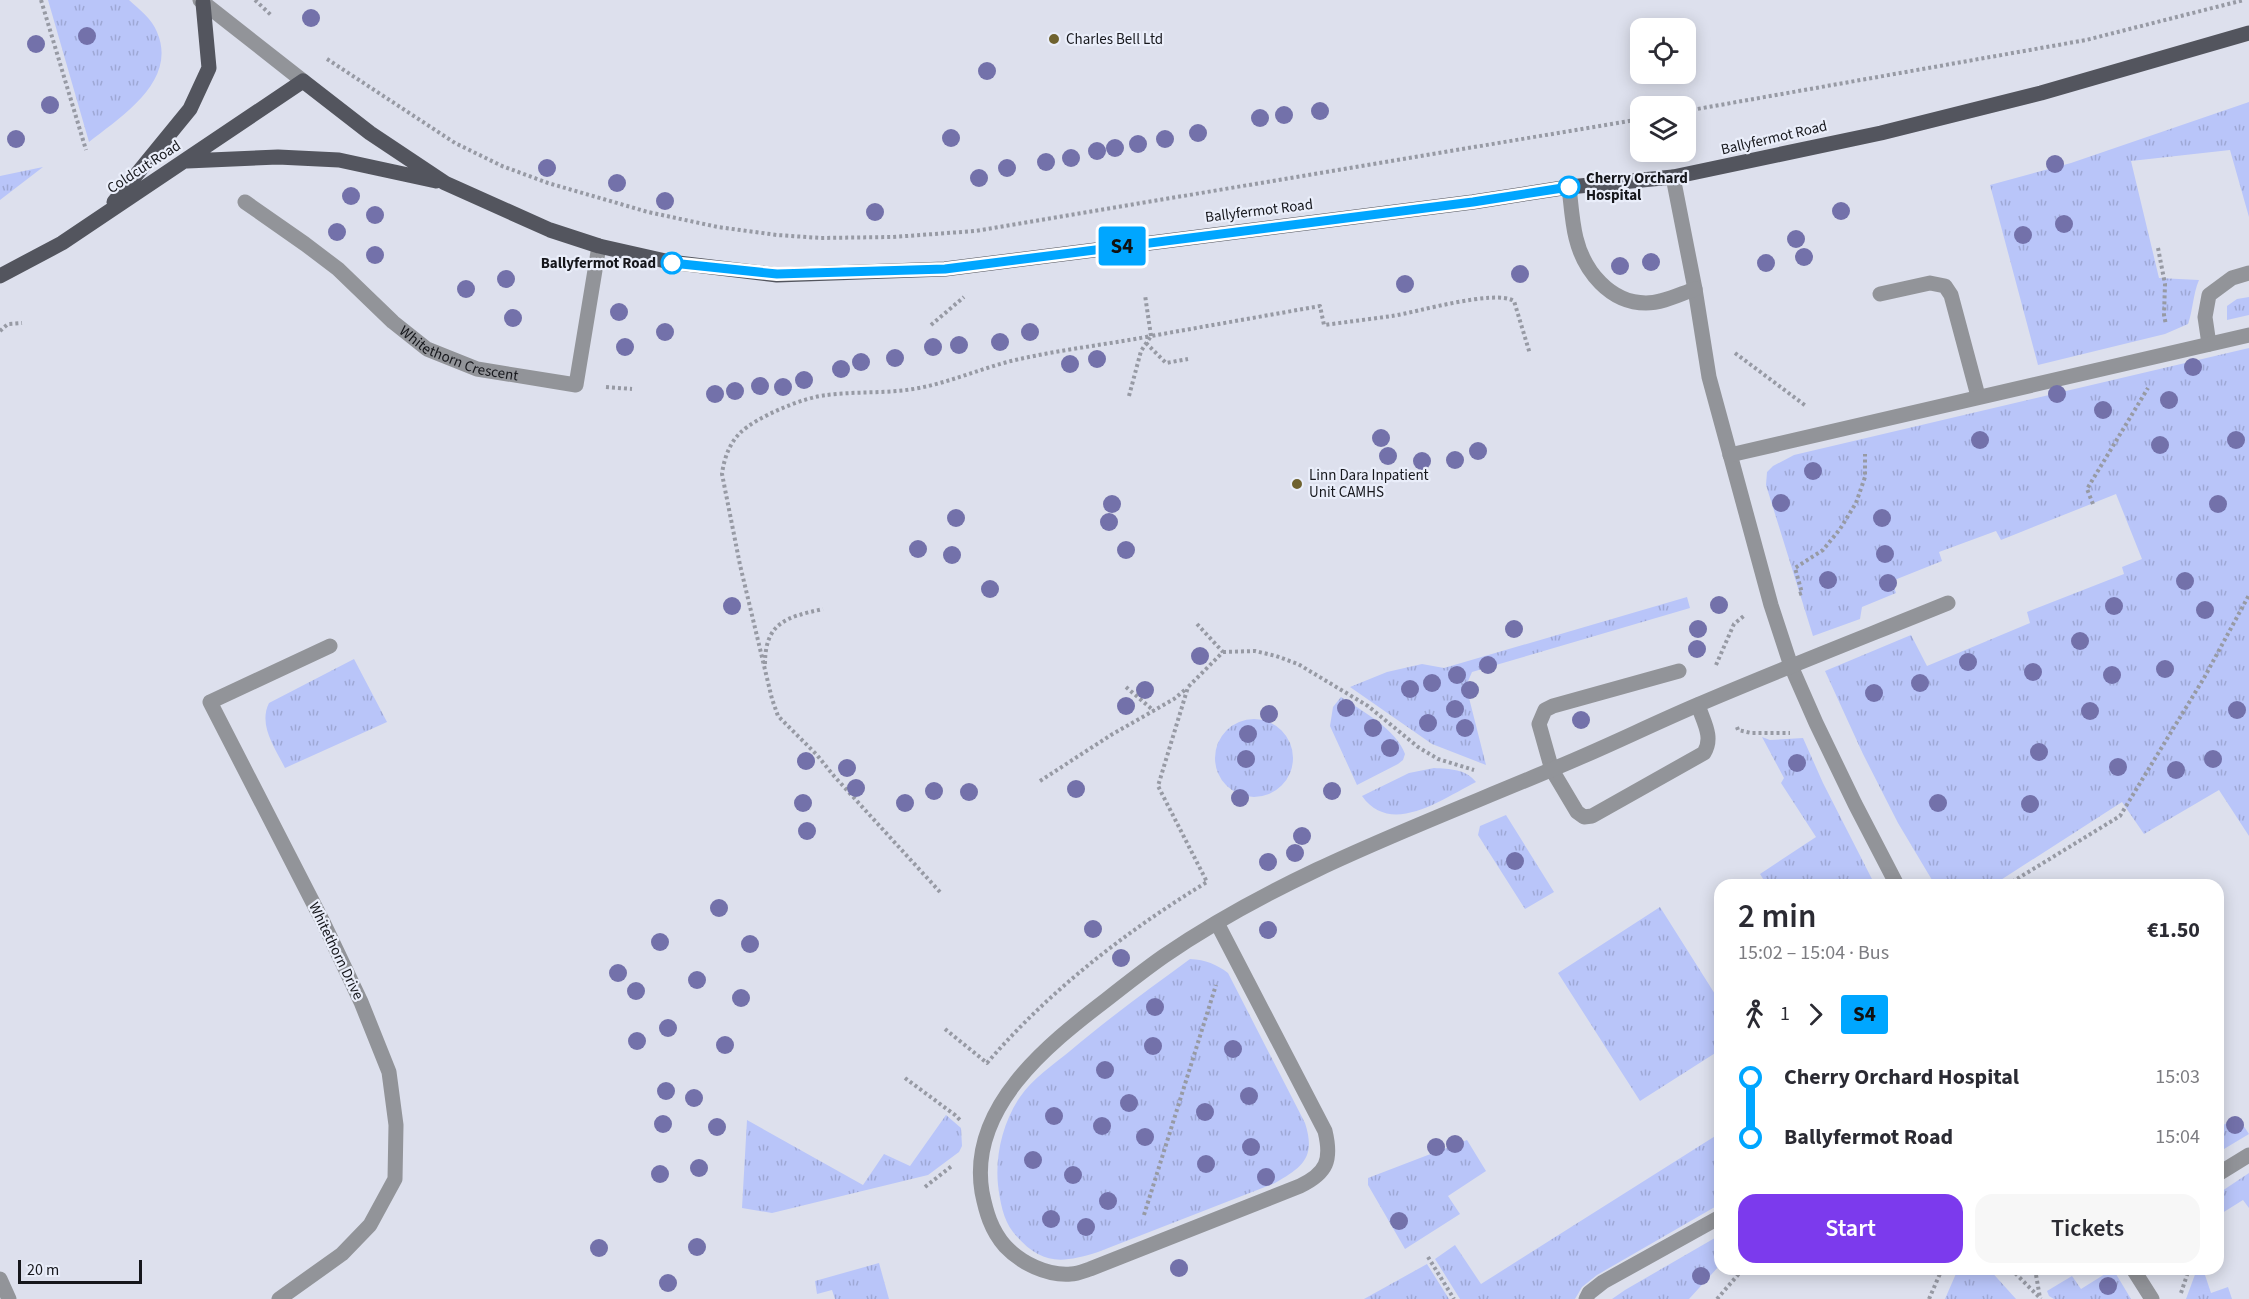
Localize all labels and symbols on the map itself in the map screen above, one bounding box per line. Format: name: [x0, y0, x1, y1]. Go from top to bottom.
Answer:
place label: Charles Bell Ltd: [1066, 29, 1163, 50]
marker: Charles Bell Ltd: [1047, 32, 1061, 46]
street label: Ballyfermot Road: [1719, 116, 1829, 160]
street label: Coldcut Road: [103, 135, 185, 199]
place label: Cherry Orchard Hospital: [1586, 168, 1688, 206]
marker: Cherry Orchard Hospital: [1558, 176, 1580, 198]
street label: Ballyfermot Road: [1204, 194, 1314, 228]
line badge: S4: [1095, 226, 1149, 266]
marker: Ballyfermot Road: [661, 252, 683, 274]
place label: Ballyfermot Road: [541, 253, 656, 274]
street label: Whitethorn Crescent: [395, 320, 520, 386]
place label: Linn Dara Inpatient Unit CAMHS: [1309, 465, 1429, 503]
marker: Linn Dara Inpatient Unit CAMHS: [1290, 477, 1304, 491]
street label: Whitethorn Drive: [303, 899, 369, 1003]
scale bar: [18, 1257, 142, 1284]

